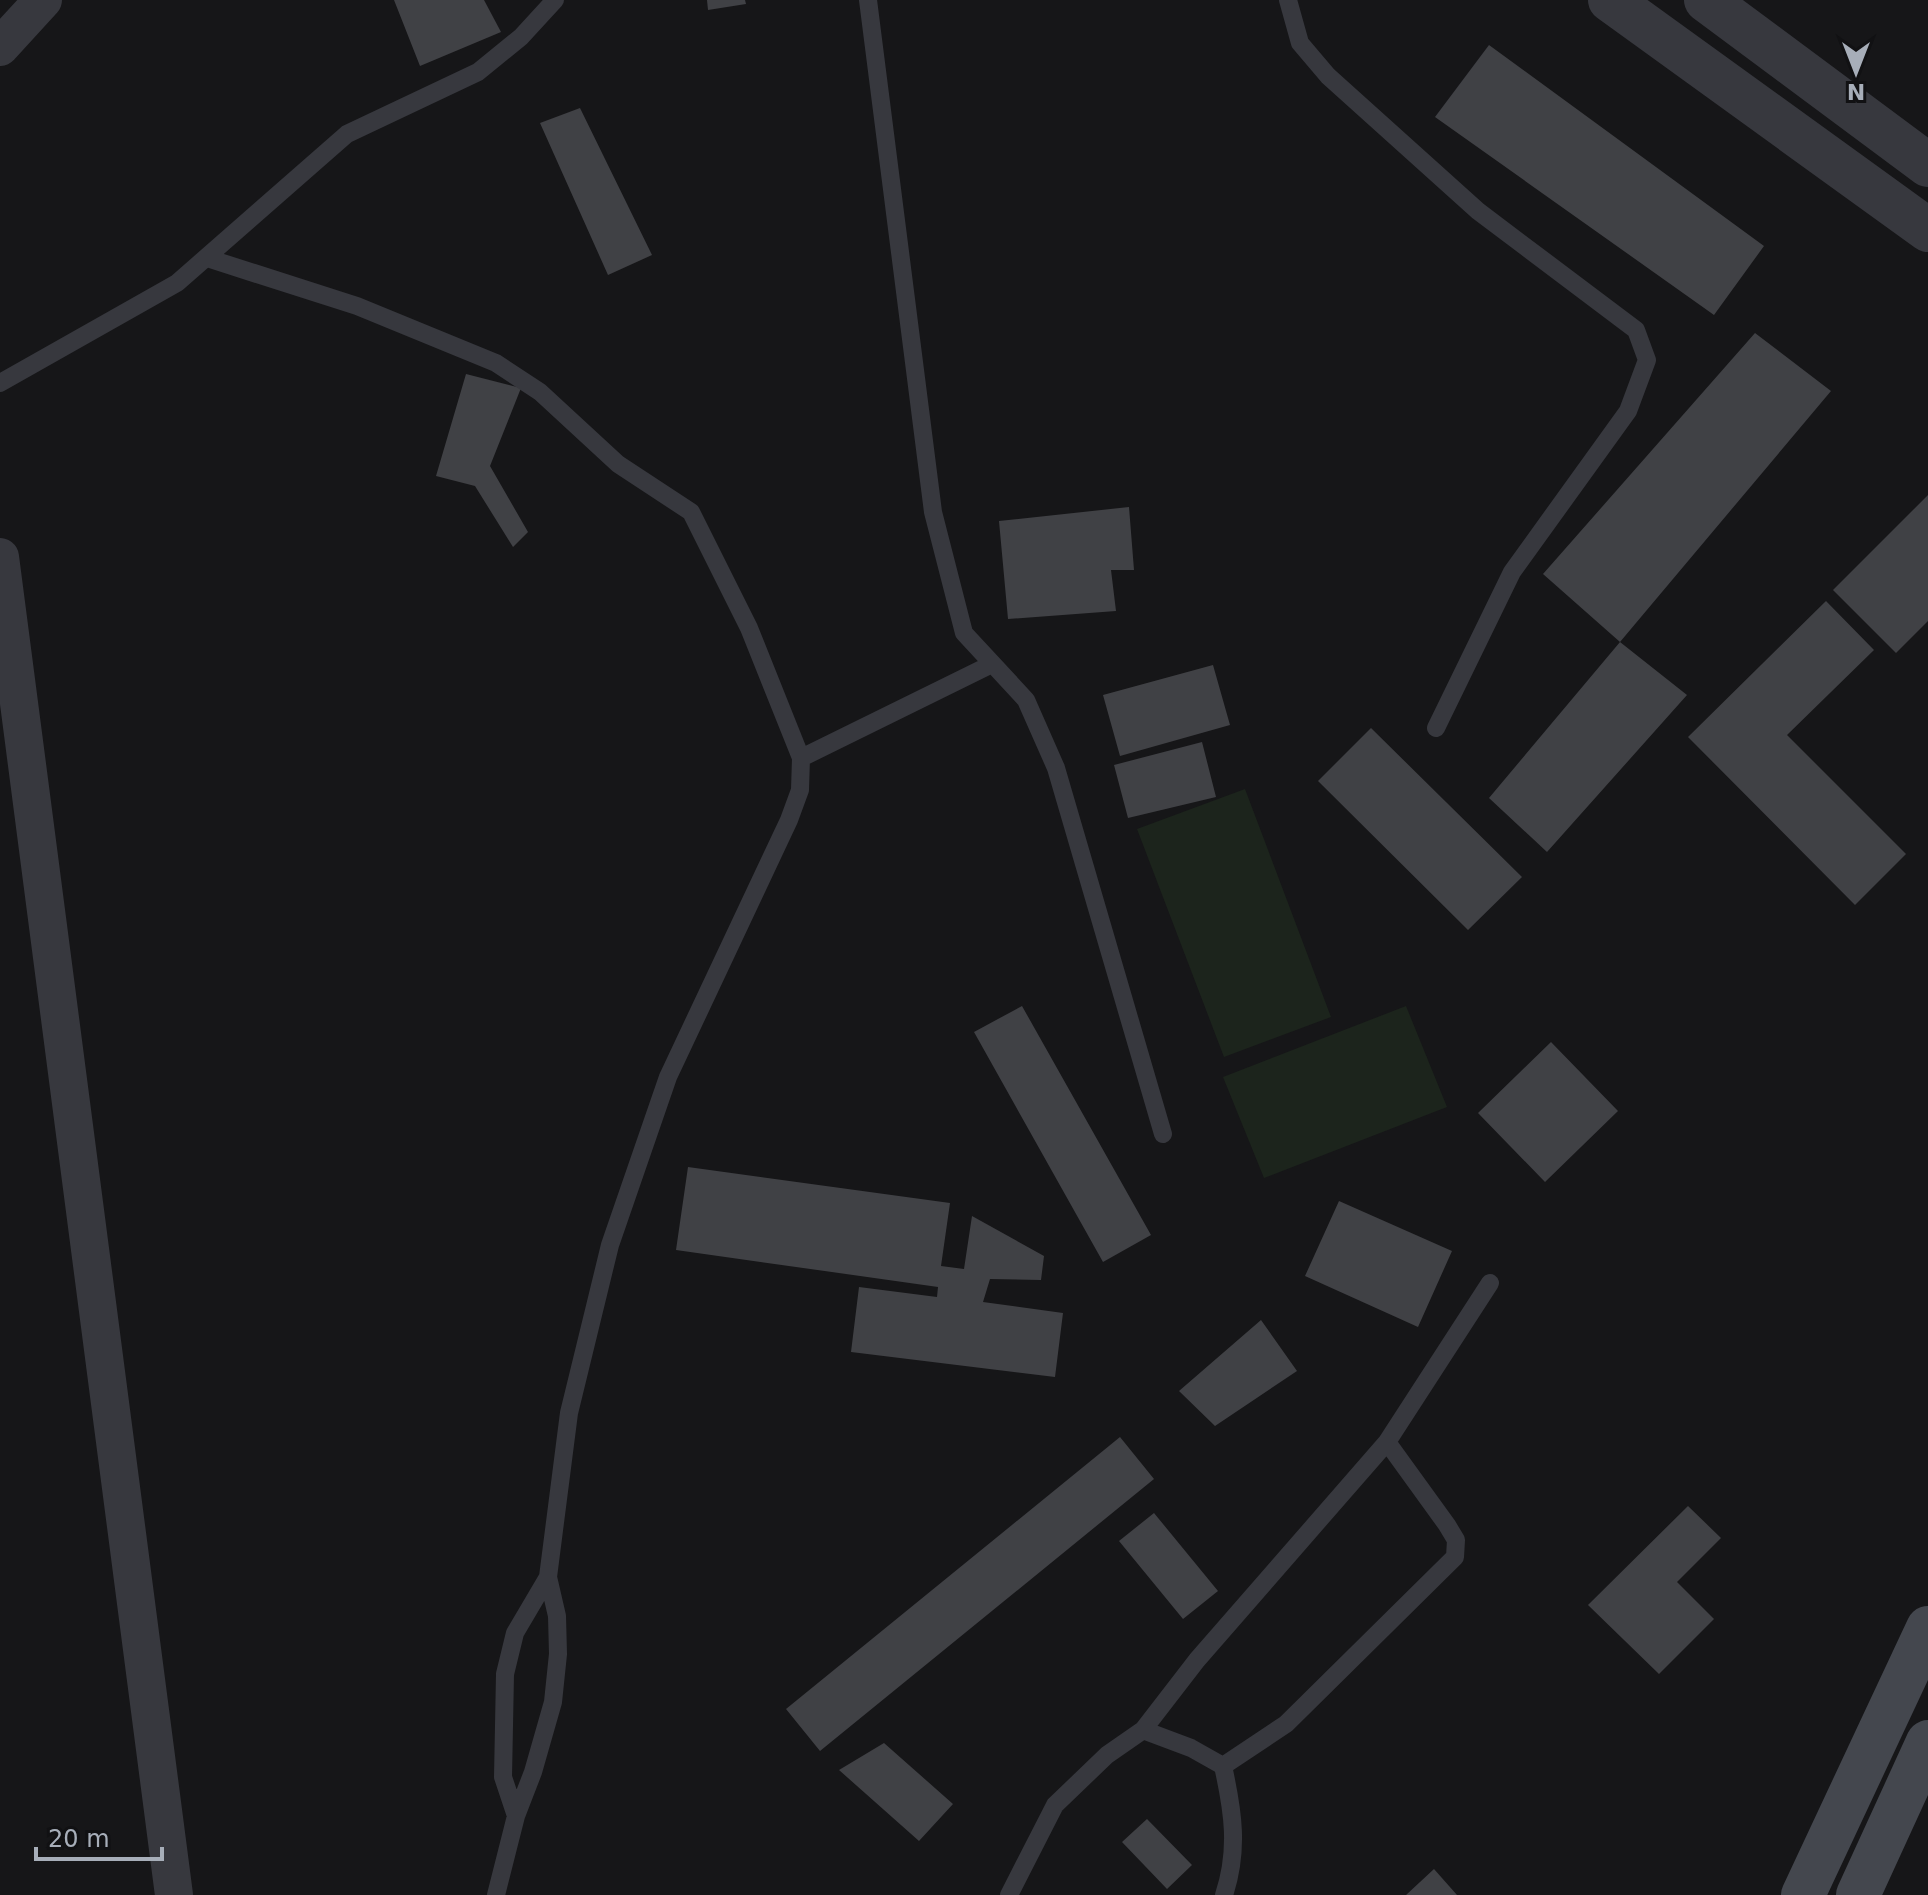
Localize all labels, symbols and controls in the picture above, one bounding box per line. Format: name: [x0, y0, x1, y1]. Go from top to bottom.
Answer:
north arrow: [1816, 32, 1896, 112]
text: N: [1847, 79, 1865, 104]
scale bar: [36, 1811, 162, 1861]
text: 20 m: [48, 1825, 110, 1853]

